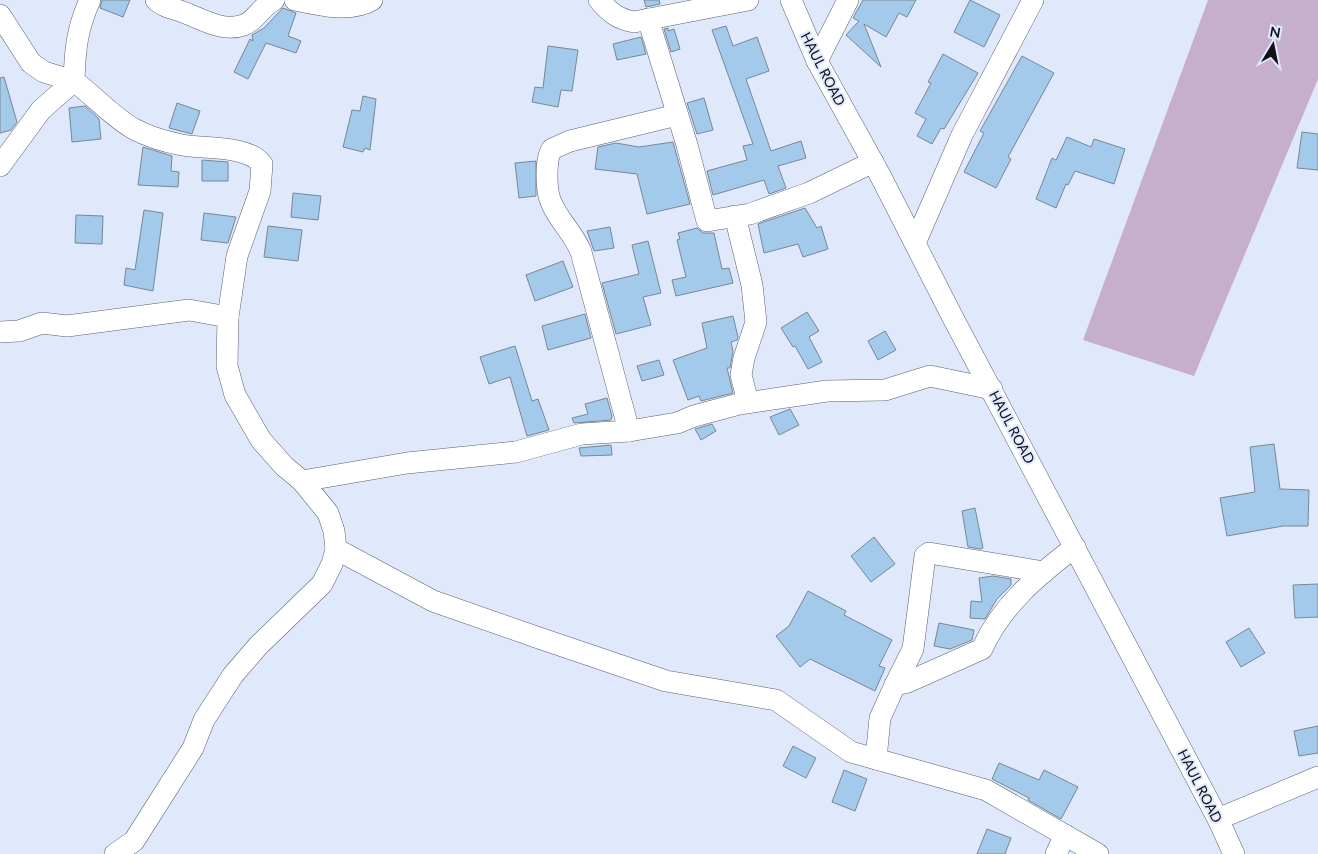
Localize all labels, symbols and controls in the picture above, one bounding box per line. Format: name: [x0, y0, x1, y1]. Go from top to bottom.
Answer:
north arrow: [1248, 20, 1298, 70]
text: N: [1269, 22, 1282, 41]
street label: HAUL ROAD: [798, 29, 849, 108]
street label: HAUL ROAD: [986, 387, 1039, 466]
street label: HAUL ROAD: [1175, 746, 1226, 825]

